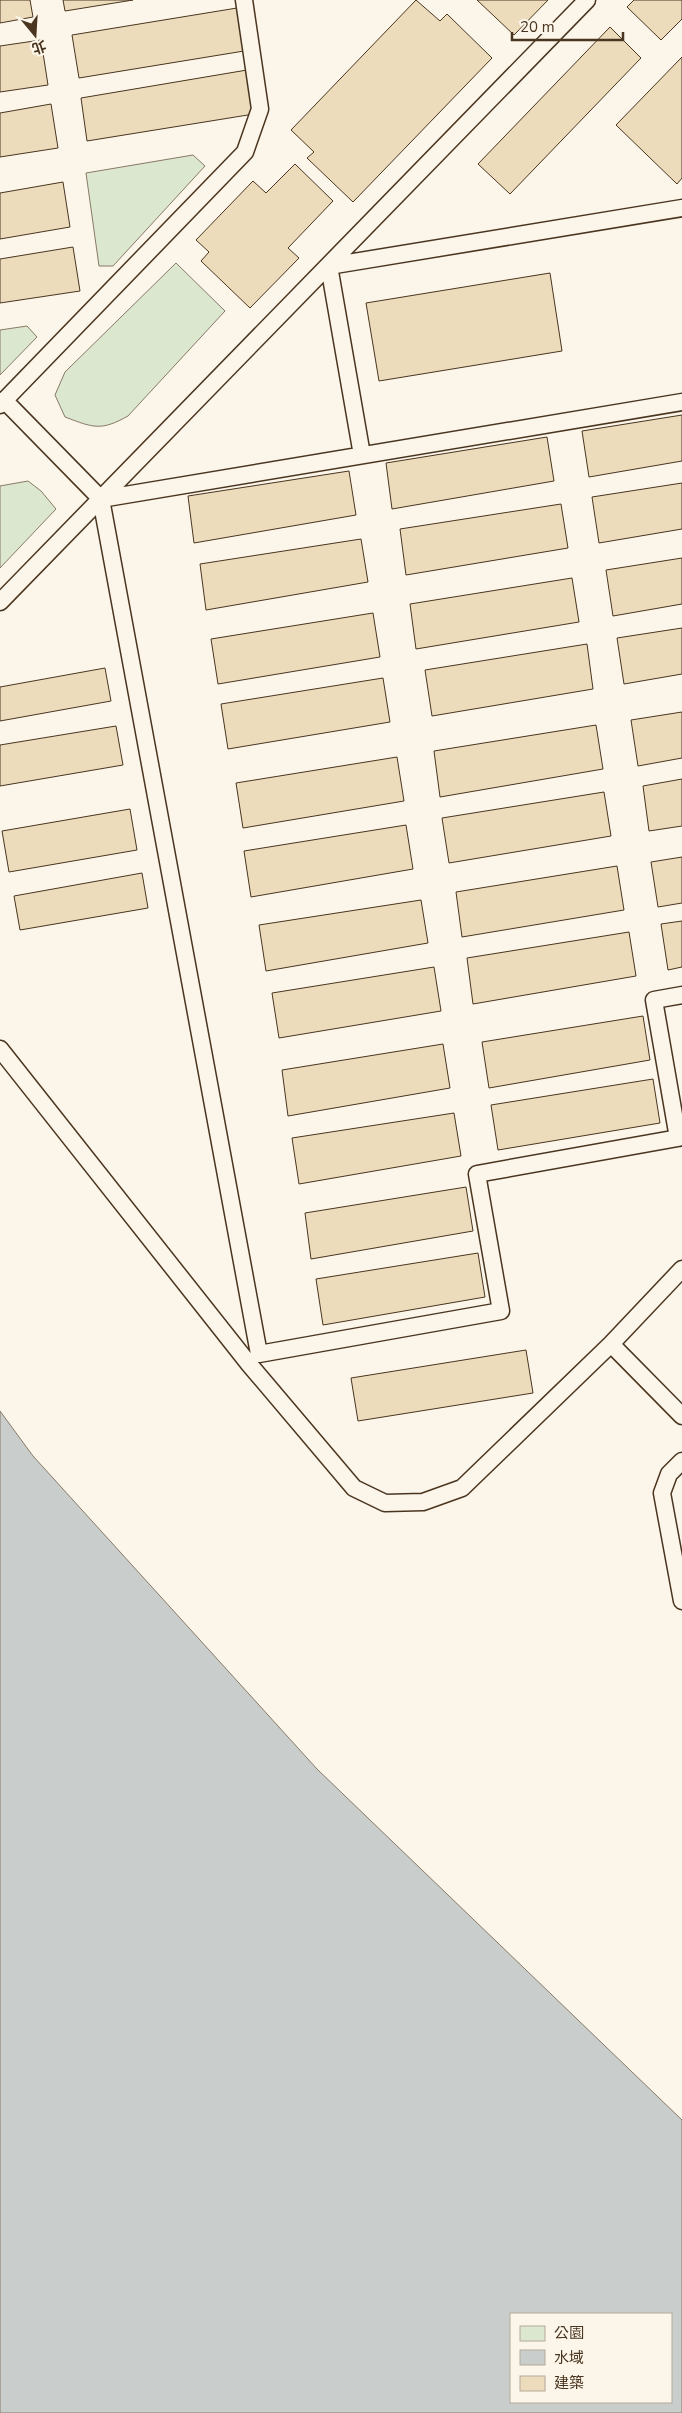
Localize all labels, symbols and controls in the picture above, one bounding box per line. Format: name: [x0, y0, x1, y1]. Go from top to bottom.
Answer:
north arrow: [10, 10, 60, 60]
scale bar: [512, 10, 623, 42]
text: 20 m: [520, 17, 555, 37]
text: 北: [29, 36, 48, 58]
legend: [510, 2313, 672, 2403]
text: 公園: [554, 2323, 584, 2343]
text: 水域: [554, 2348, 584, 2368]
text: 建築: [554, 2373, 584, 2393]

